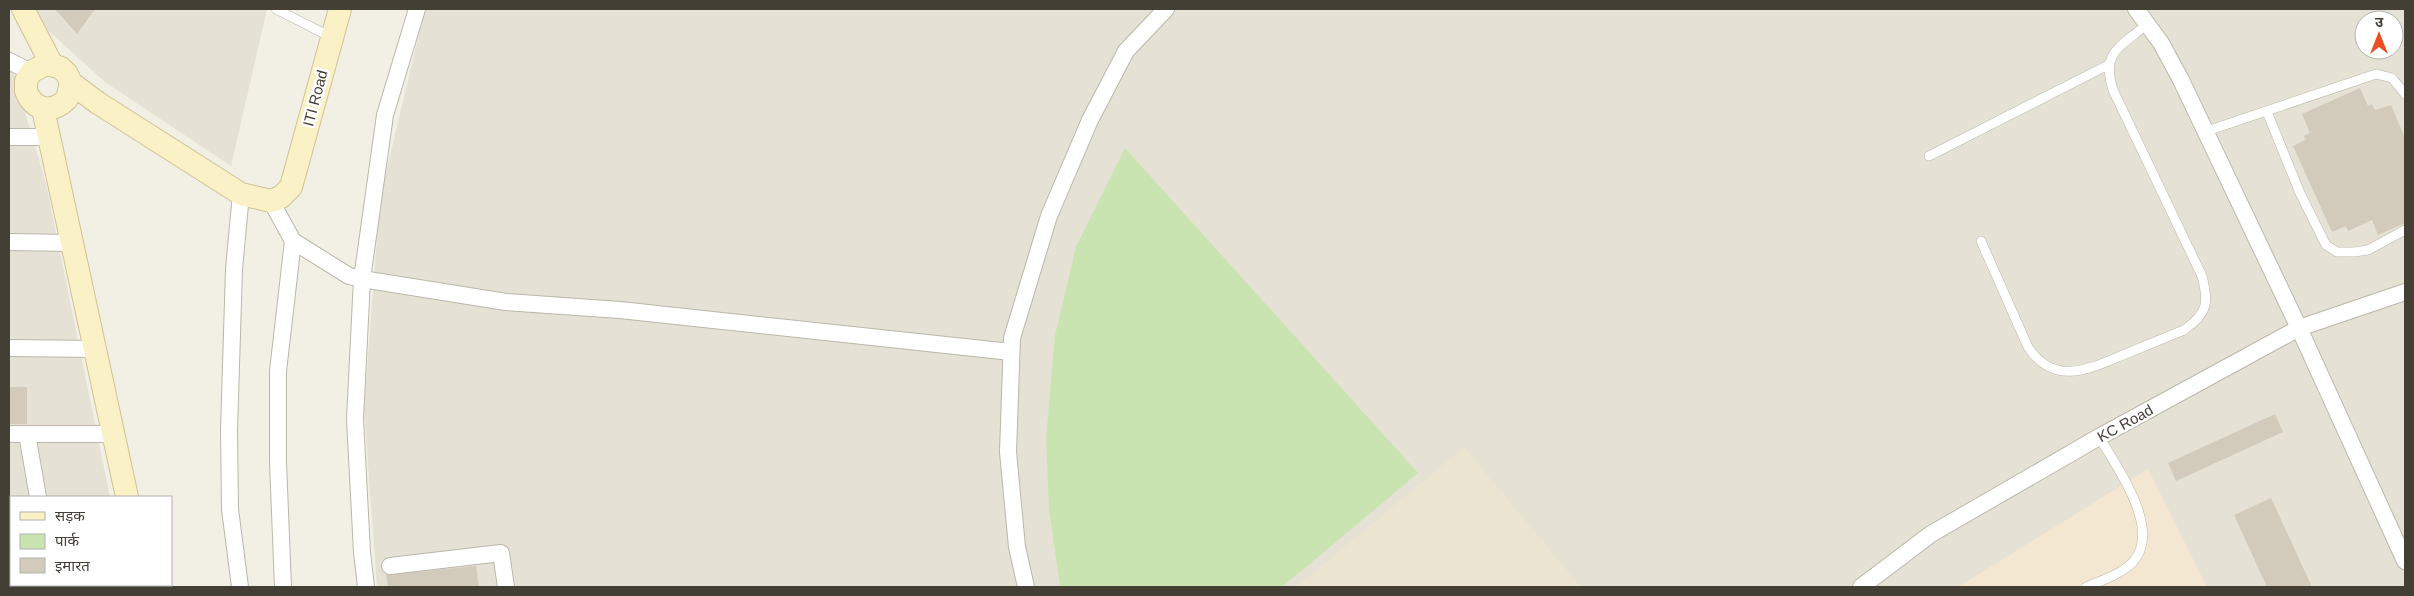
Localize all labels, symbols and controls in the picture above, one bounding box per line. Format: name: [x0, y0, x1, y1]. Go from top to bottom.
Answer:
north arrow: [2354, 10, 2404, 60]
text: उ: [2375, 14, 2384, 30]
street label: ITI Road: [299, 68, 331, 128]
street label: KC Road: [2094, 401, 2156, 445]
legend: [10, 496, 172, 586]
text: सड़क: [55, 507, 85, 524]
text: पार्क: [55, 532, 79, 549]
text: इमारत: [55, 557, 90, 574]

